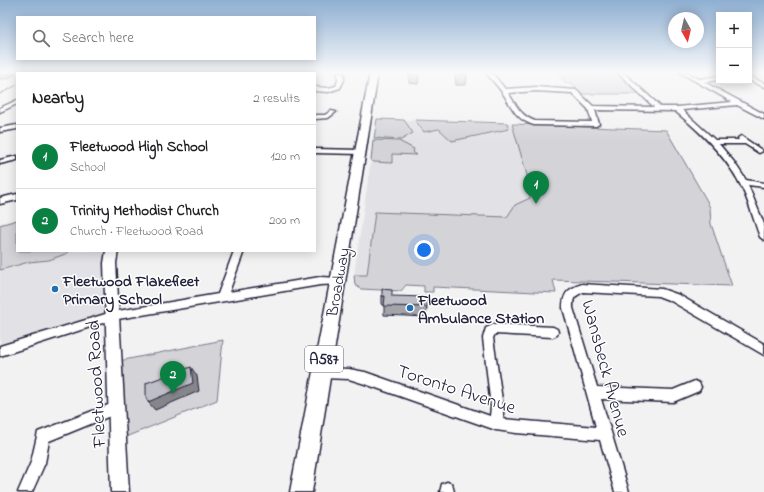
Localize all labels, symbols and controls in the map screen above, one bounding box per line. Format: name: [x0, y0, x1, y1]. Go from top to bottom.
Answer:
north arrow: [668, 12, 704, 48]
map controls: [716, 12, 752, 84]
button: +: [716, 12, 752, 48]
search box: [16, 16, 316, 60]
icon: search: [30, 27, 52, 49]
text: Search here: [62, 27, 134, 49]
button: −: [716, 48, 752, 84]
text: Nearby: [32, 86, 84, 111]
text: 2 results: [253, 89, 300, 108]
text: Fleetwood High School: [70, 136, 208, 158]
text: 1: [43, 147, 47, 166]
text: 120 m: [270, 147, 300, 166]
text: School: [70, 158, 106, 177]
pin: 1: [523, 171, 549, 204]
text: Trinity Methodist Church: [70, 200, 219, 222]
text: 2: [42, 211, 48, 230]
text: 200 m: [269, 211, 300, 230]
text: Church · Fleetwood Road: [70, 222, 203, 241]
your location: [414, 240, 434, 260]
street label: Broadway: [321, 246, 357, 320]
place label: Fleetwood Flakefleet Primary School: [62, 270, 200, 313]
marker: Fleetwood Flakefleet Primary School: [50, 284, 60, 294]
place label: Fleetwood Ambulance Station: [417, 289, 544, 331]
street label: Wansbeck Avenue: [573, 297, 636, 441]
marker: Fleetwood Ambulance Station: [405, 303, 415, 313]
street label: Fleetwood Road: [81, 319, 114, 449]
road number: A587: [305, 346, 343, 372]
street label: Toronto Avenue: [394, 359, 519, 422]
pin: 2: [160, 361, 186, 394]

